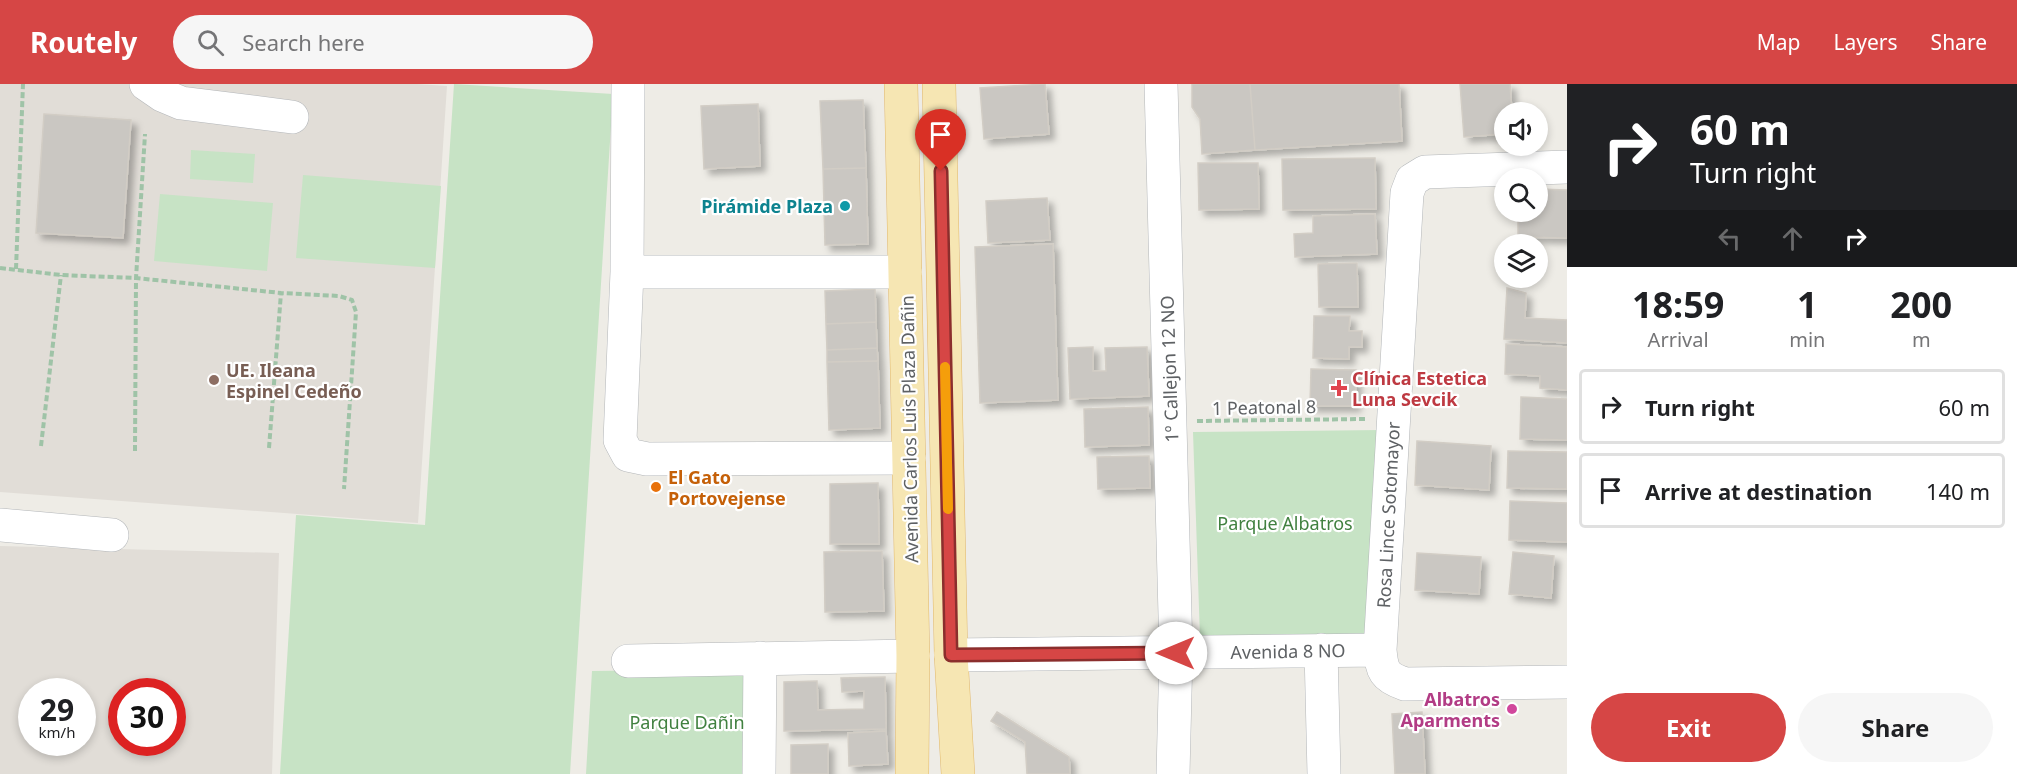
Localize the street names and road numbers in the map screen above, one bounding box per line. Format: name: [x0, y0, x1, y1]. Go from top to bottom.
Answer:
street label: Avenida Carlos Luis Plaza Dañin: [895, 295, 923, 563]
street label: 1º Callejon 12 NO: [1154, 295, 1184, 443]
street label: 1 Peatonal 8: [1212, 394, 1316, 420]
street label: Rosa Lince Sotomayor: [1371, 421, 1405, 609]
street label: Avenida 8 NO: [1230, 638, 1346, 664]

